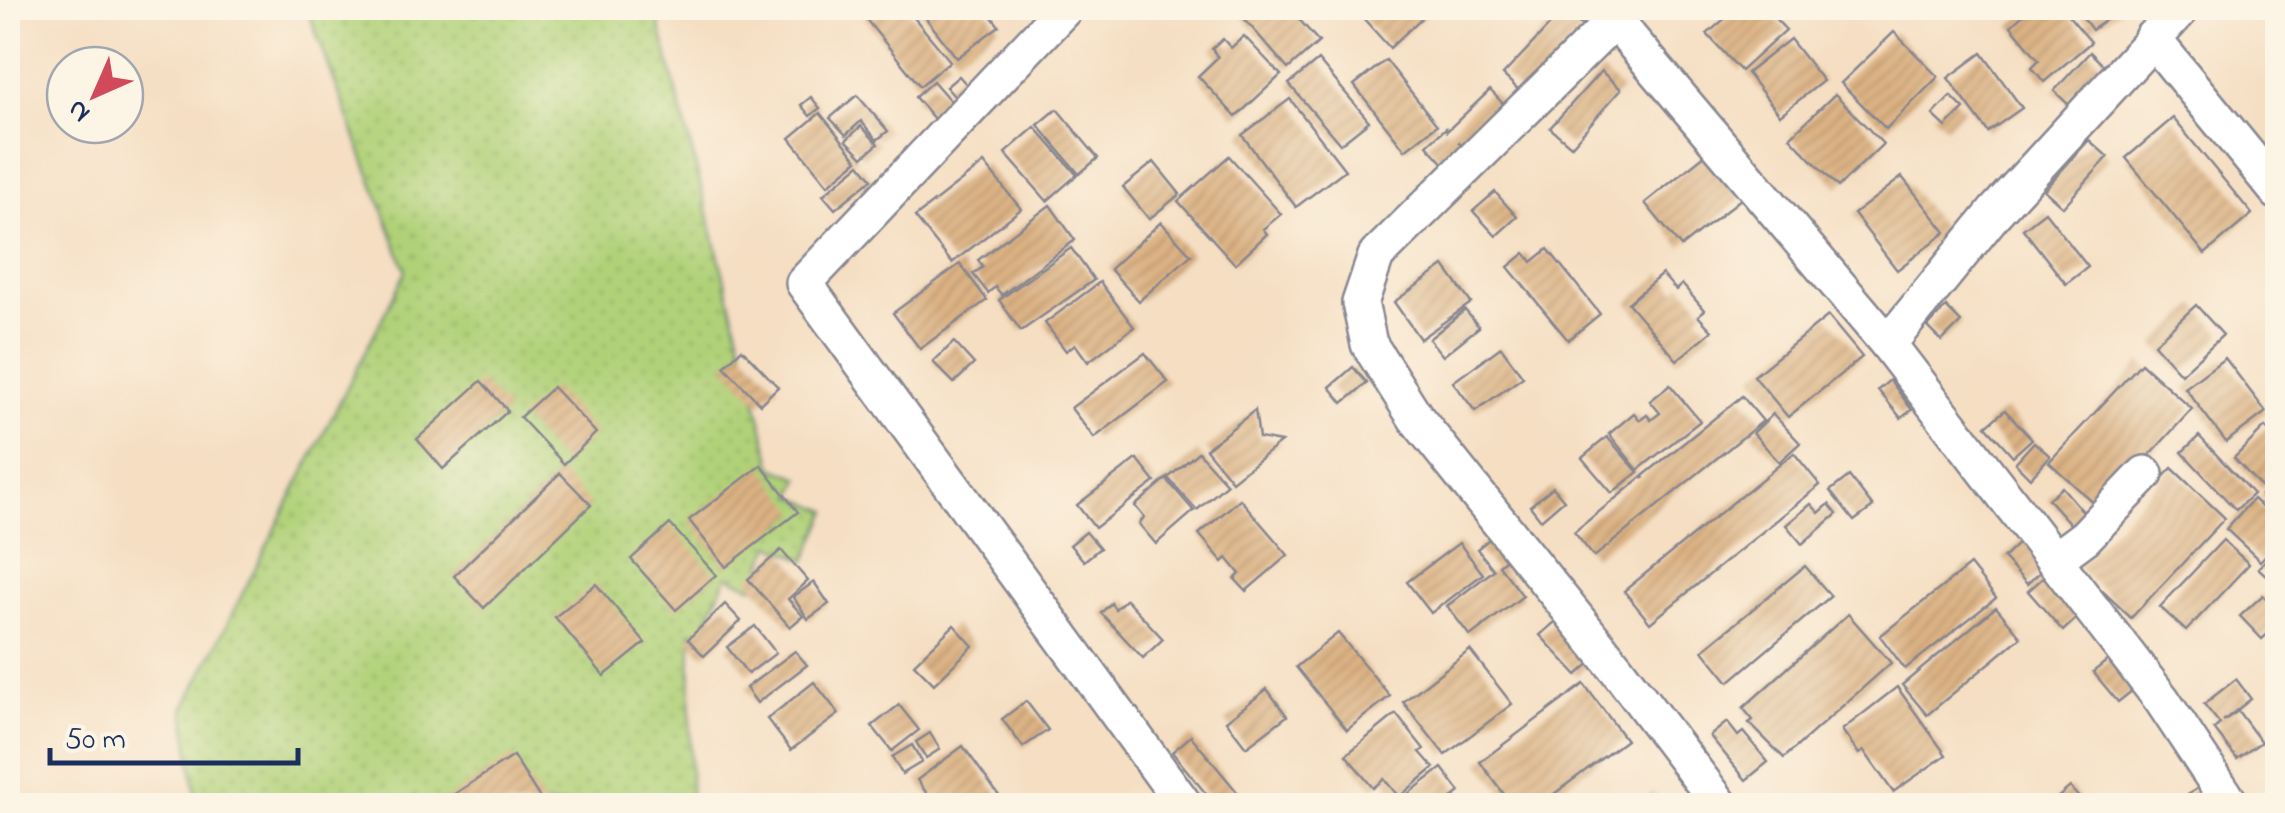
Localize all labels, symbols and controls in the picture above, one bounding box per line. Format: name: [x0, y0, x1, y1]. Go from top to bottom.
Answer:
north arrow: [45, 45, 145, 145]
text: N: [59, 89, 101, 131]
scale bar: [50, 703, 298, 765]
text: 50 m: [65, 719, 126, 763]

